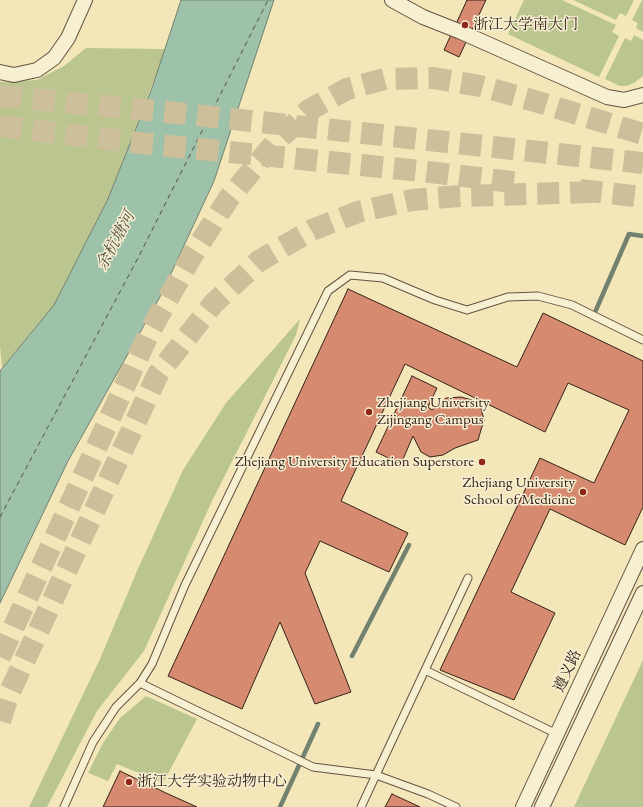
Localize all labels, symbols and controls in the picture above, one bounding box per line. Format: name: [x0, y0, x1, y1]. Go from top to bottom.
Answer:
place label: 浙江大学南大门: [473, 16, 578, 34]
marker: 浙江大学南大门: [460, 20, 470, 30]
water label: 余杭塘河: [93, 208, 139, 274]
place label: Zhejiang University Zijingang Campus: [377, 394, 490, 429]
marker: Zhejiang University Zijingang Campus: [364, 407, 374, 417]
place label: Zhejiang University Education Superstore: [235, 453, 474, 471]
marker: Zhejiang University Education Superstore: [477, 457, 487, 467]
place label: Zhejiang University School of Medicine: [462, 474, 575, 509]
marker: Zhejiang University School of Medicine: [578, 487, 588, 497]
street label: 遵义路: [550, 647, 586, 695]
place label: 浙江大学实验动物中心: [137, 773, 287, 791]
marker: 浙江大学实验动物中心: [124, 777, 134, 787]

